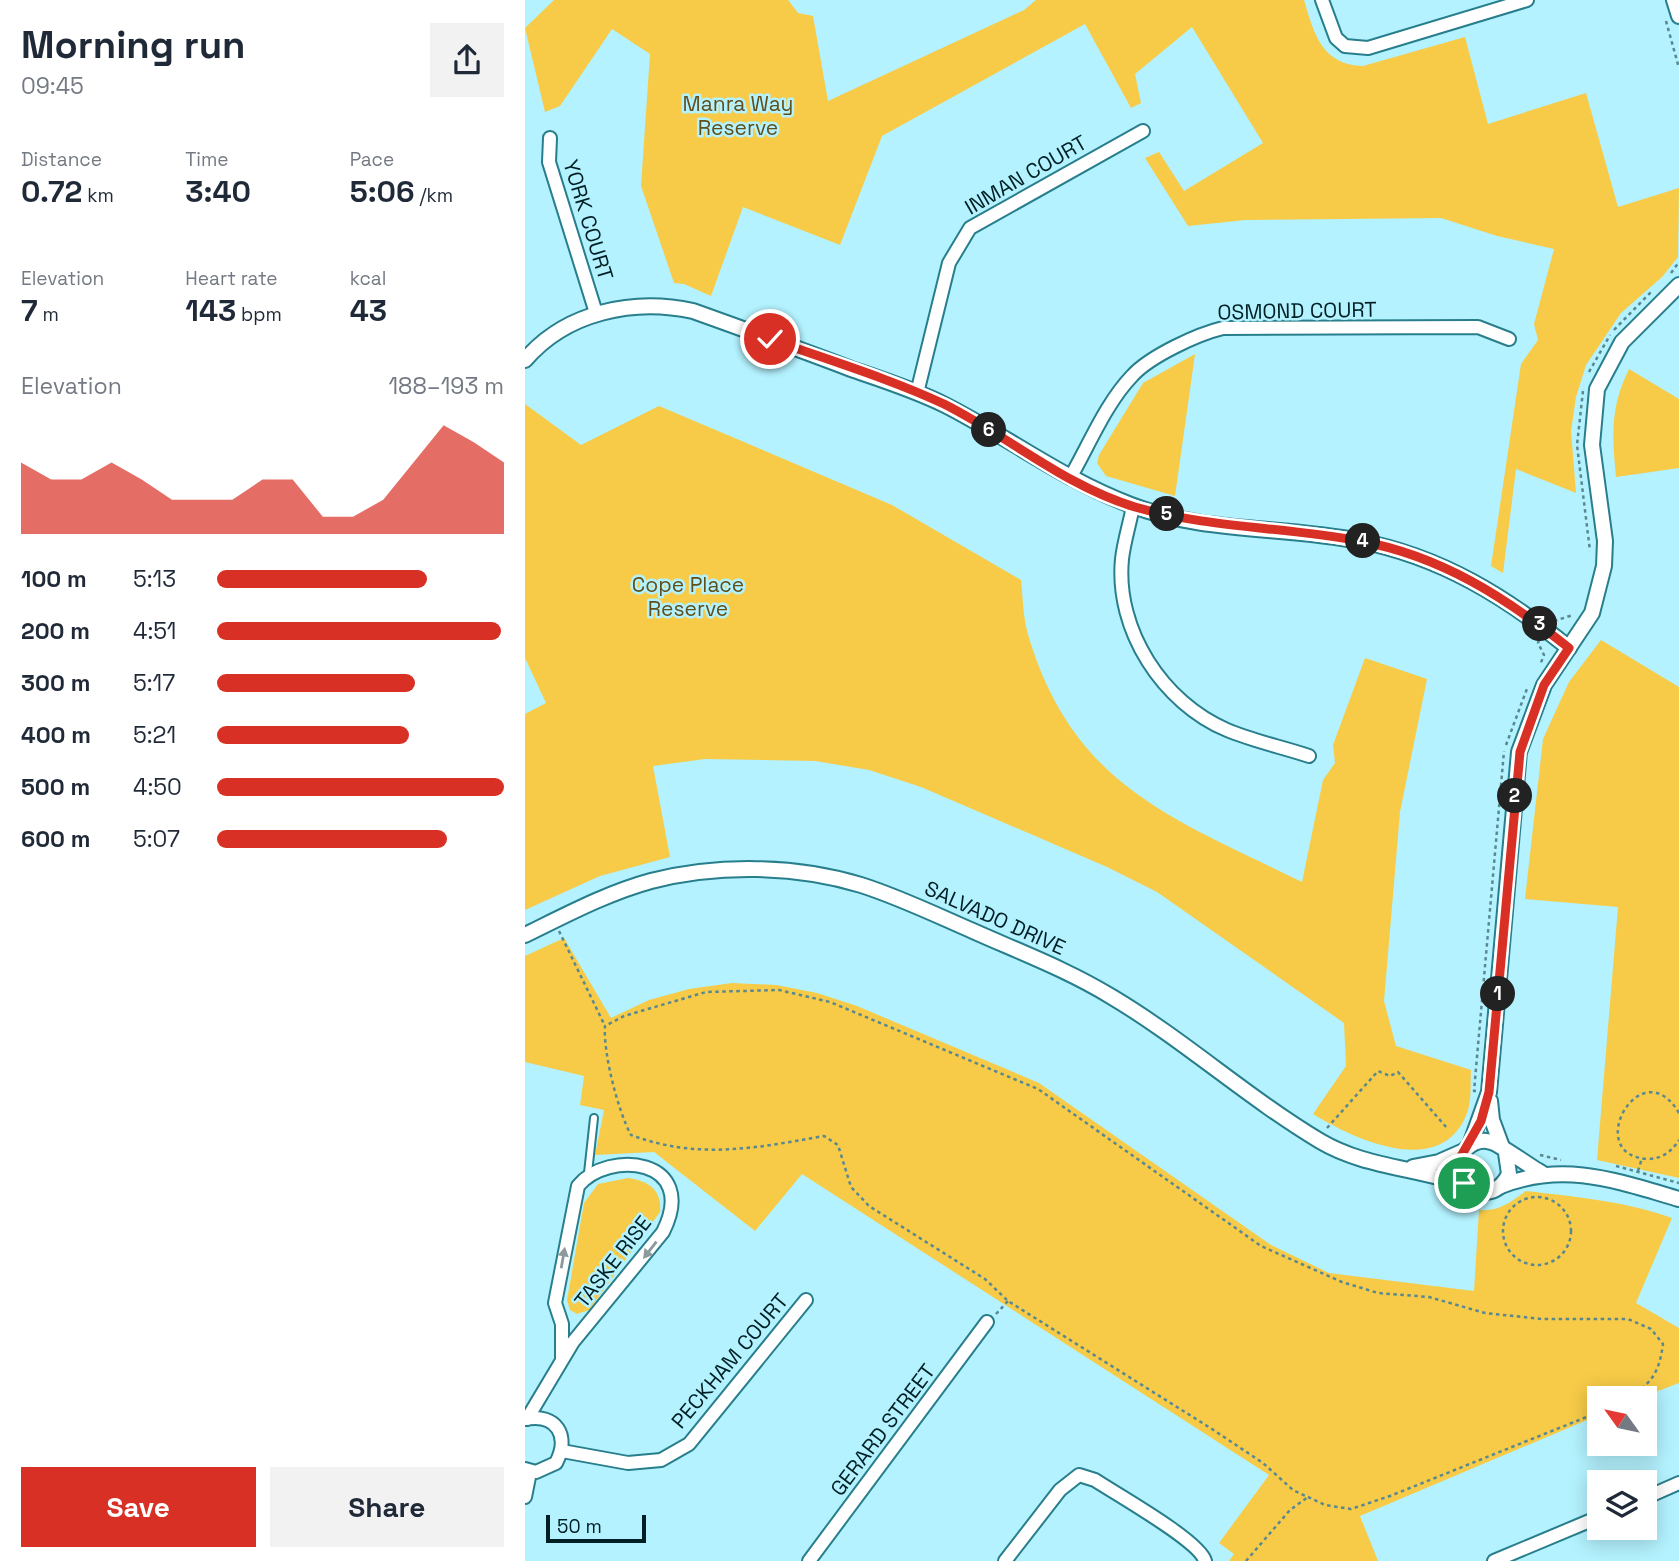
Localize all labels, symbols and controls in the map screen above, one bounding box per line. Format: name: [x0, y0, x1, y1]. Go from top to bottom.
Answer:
text: Morning run: [21, 21, 246, 69]
button: share: [430, 23, 504, 97]
text: 09:45: [21, 71, 84, 101]
park label: Manra Way Reserve: [683, 90, 793, 141]
street label: INMAN COURT: [960, 129, 1092, 220]
text: Distance: [21, 147, 102, 172]
text: Time: [185, 147, 229, 172]
text: Pace: [350, 147, 394, 172]
street label: YORK COURT: [557, 156, 620, 283]
text: 0.72: [21, 172, 82, 211]
text: 3:40: [185, 172, 251, 211]
text: 5:06: [350, 172, 415, 211]
text: km: [82, 183, 114, 208]
text: /km: [415, 183, 453, 208]
text: Elevation: [21, 266, 104, 291]
text: Heart rate: [185, 266, 278, 291]
text: kcal: [350, 266, 386, 291]
text: 7: [21, 291, 38, 330]
text: 143: [185, 291, 236, 330]
text: 43: [350, 291, 387, 330]
street label: OSMOND COURT: [1217, 296, 1377, 325]
text: m: [38, 302, 59, 327]
text: bpm: [236, 302, 282, 327]
pin: [740, 309, 800, 369]
icon: check: [751, 320, 789, 358]
text: Elevation: [21, 371, 122, 401]
text: 188–193 m: [388, 371, 504, 401]
pin: 6: [972, 412, 1007, 448]
text: 6: [983, 417, 994, 442]
pin: 5: [1149, 496, 1185, 532]
text: 5: [1161, 501, 1172, 526]
pin: 4: [1345, 524, 1381, 558]
text: 4: [1356, 528, 1369, 553]
text: 100 m: [21, 564, 87, 594]
text: 5:13: [133, 564, 176, 594]
park label: Cope Place Reserve: [632, 571, 744, 622]
pin: 3: [1523, 606, 1557, 642]
text: 3: [1534, 611, 1545, 636]
text: 200 m: [21, 616, 90, 646]
text: 4:51: [133, 616, 176, 646]
text: 300 m: [21, 668, 90, 698]
text: 5:17: [133, 668, 175, 698]
text: 400 m: [21, 720, 91, 750]
text: 5:21: [133, 720, 176, 750]
text: 500 m: [21, 772, 90, 802]
text: 4:50: [133, 772, 182, 802]
pin: 2: [1497, 778, 1532, 814]
text: 2: [1509, 783, 1520, 808]
text: 600 m: [21, 824, 91, 854]
text: 5:07: [133, 824, 180, 854]
street label: SALVADO DRIVE: [921, 874, 1070, 961]
pin: 1: [1481, 976, 1515, 1012]
text: 1: [1493, 981, 1502, 1006]
pin: [1434, 1153, 1494, 1213]
icon: arrive: [1445, 1164, 1483, 1202]
street label: TASKE RISE: [568, 1210, 657, 1313]
one-way arrow: [642, 1240, 657, 1258]
one-way arrow: [557, 1247, 568, 1269]
street label: PECKHAM COURT: [665, 1288, 794, 1434]
street label: GERARD STREET: [824, 1358, 941, 1501]
north arrow: [1587, 1386, 1657, 1456]
map controls: [1587, 1386, 1657, 1540]
button: Save: [21, 1467, 256, 1547]
button: Share: [270, 1467, 504, 1547]
button: layers: [1587, 1470, 1657, 1540]
scale bar: [546, 1512, 646, 1544]
text: 50 m: [557, 1514, 602, 1539]

